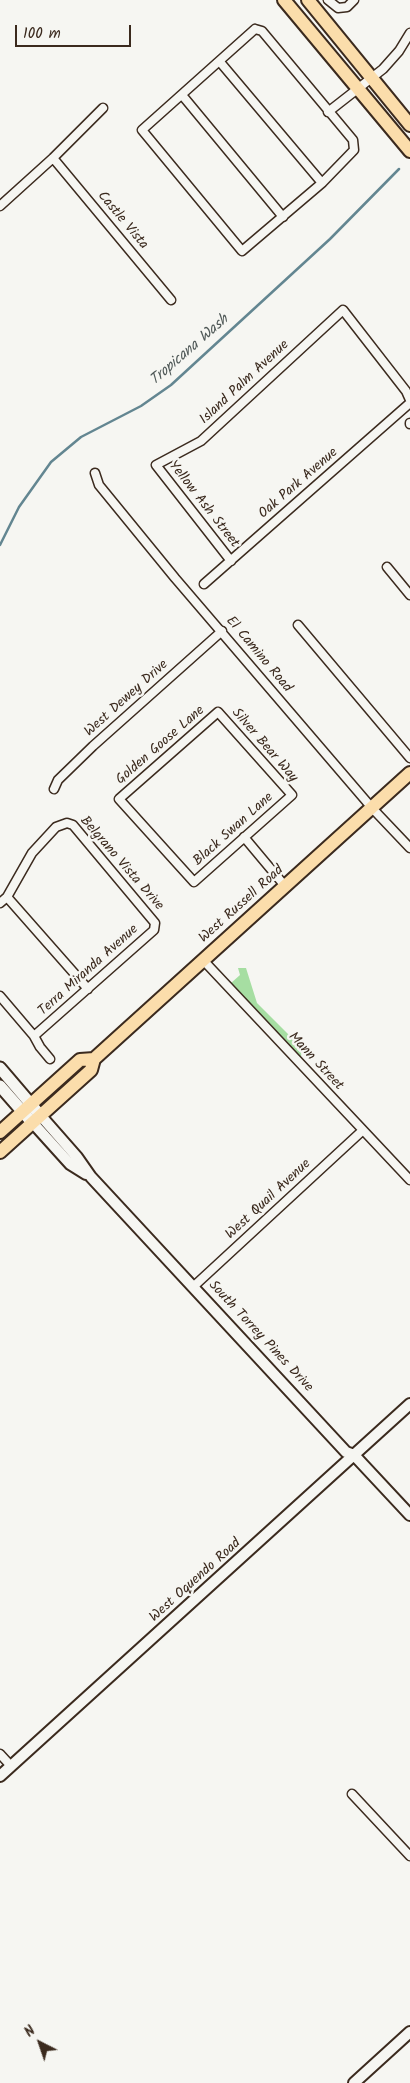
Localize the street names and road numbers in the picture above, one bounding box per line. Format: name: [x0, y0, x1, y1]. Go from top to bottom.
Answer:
street label: Castle Vista: [93, 189, 151, 253]
street label: Island Palm Avenue: [197, 337, 293, 429]
street label: Oak Park Avenue: [256, 445, 342, 523]
street label: Yellow Ash Street: [164, 458, 242, 552]
street label: El Camino Road: [221, 614, 295, 696]
street label: West Dewey Drive: [82, 657, 172, 741]
street label: Golden Goose Lane: [113, 703, 209, 789]
street label: Silver Bear Way: [227, 705, 301, 787]
street label: Black Swan Lane: [191, 790, 277, 870]
street label: Belgrano Vista Drive: [75, 813, 167, 915]
street label: West Russell Road: [196, 863, 288, 947]
street label: Terra Miranda Avenue: [36, 922, 142, 1020]
street label: Mann Street: [284, 1029, 346, 1095]
street label: West Quail Avenue: [223, 1156, 315, 1244]
street label: South Torrey Pines Drive: [204, 1278, 316, 1396]
street label: West Oquendo Road: [147, 1536, 245, 1626]

